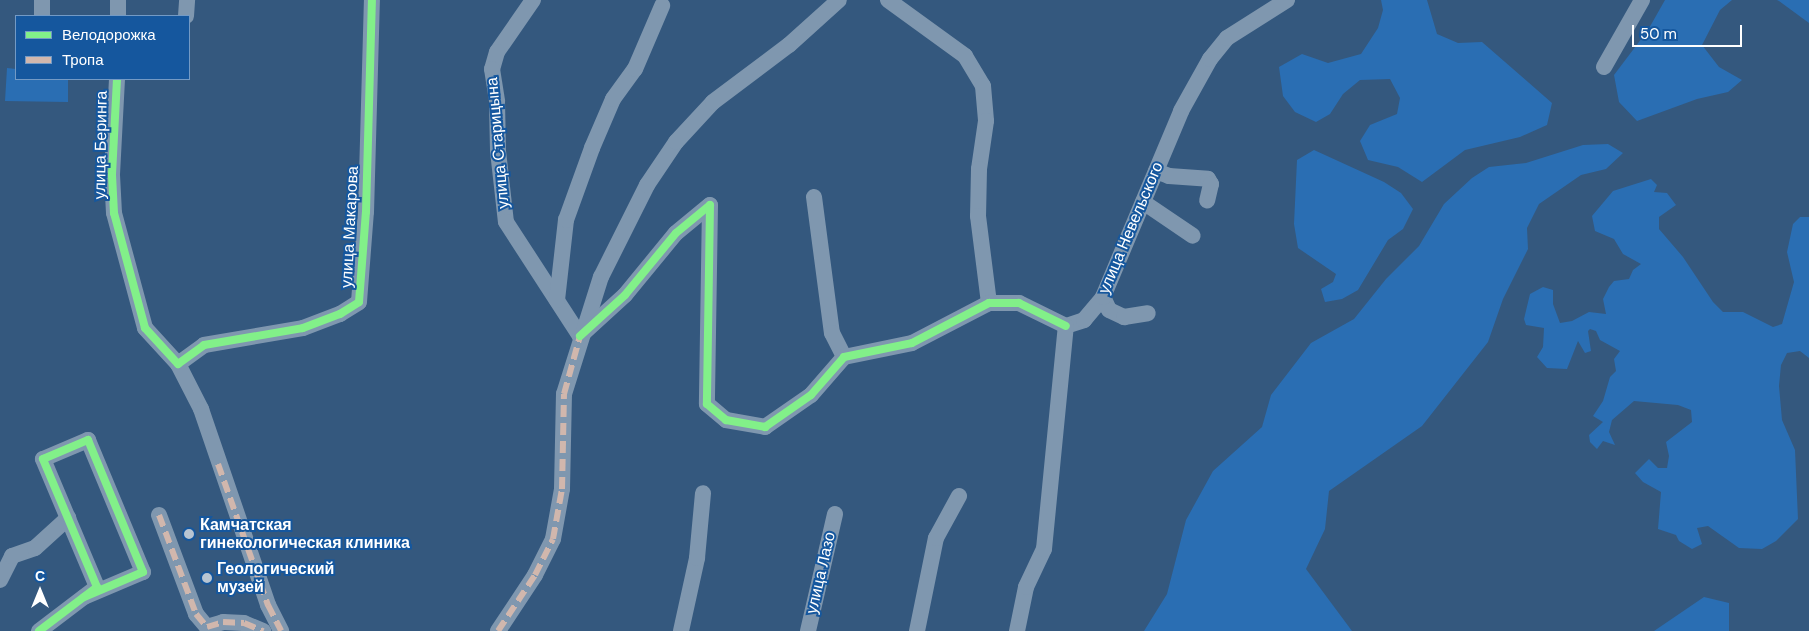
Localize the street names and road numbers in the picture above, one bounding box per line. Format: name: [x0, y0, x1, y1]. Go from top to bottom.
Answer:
street label: улица Старицына: [483, 76, 513, 210]
street label: улица Беринга: [90, 90, 112, 200]
street label: улица Невельского: [1095, 159, 1167, 297]
street label: улица Макарова: [337, 166, 363, 288]
street label: улица Лазо: [802, 530, 840, 616]

